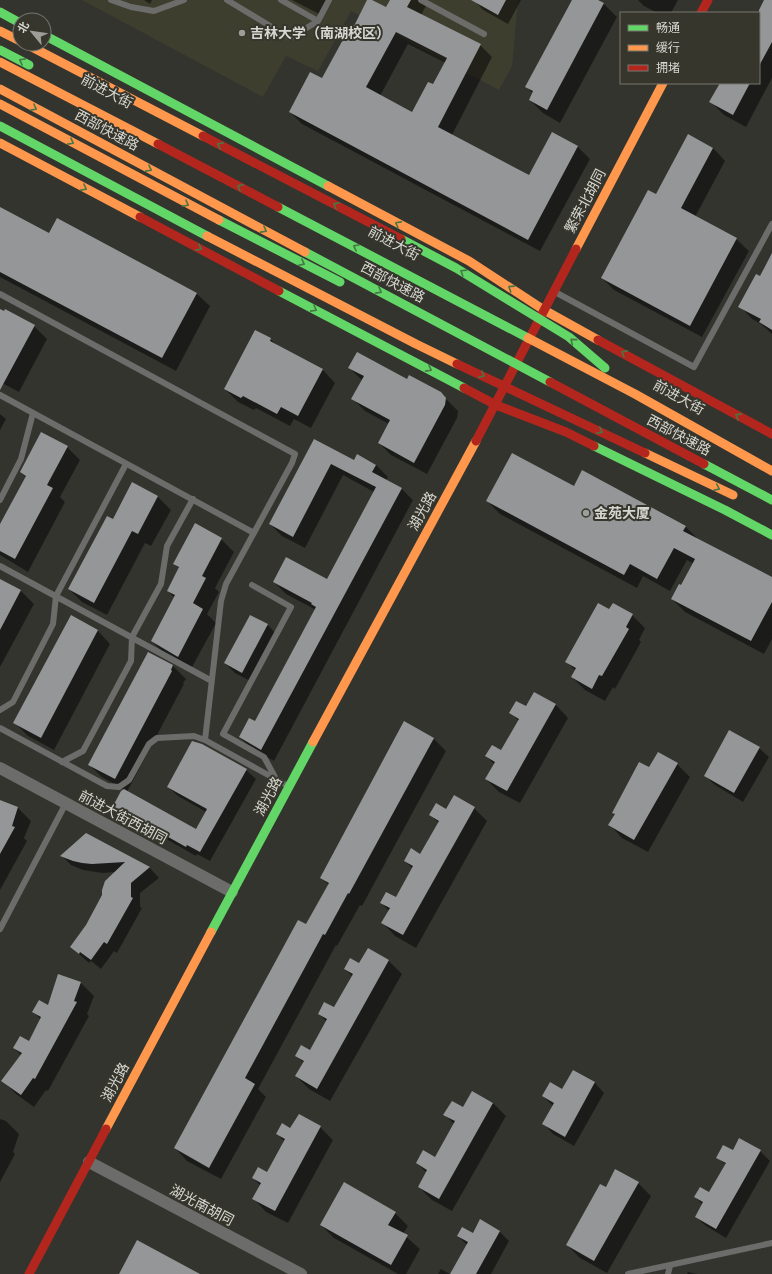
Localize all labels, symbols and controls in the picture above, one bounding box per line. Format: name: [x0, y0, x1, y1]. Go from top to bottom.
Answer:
north arrow: [12, 12, 52, 52]
legend: [620, 12, 760, 84]
text: 北: [15, 19, 33, 36]
text: 畅通: [656, 21, 680, 37]
place label: 吉林大学（南湖校区）: [250, 25, 390, 43]
marker: 吉林大学（南湖校区）: [237, 28, 247, 38]
text: 缓行: [656, 41, 680, 57]
one-way arrow: [19, 59, 27, 66]
text: 拥堵: [656, 61, 680, 77]
street label: 前进大街: [78, 71, 135, 113]
one-way arrow: [30, 103, 38, 111]
street label: 西部快速路: [71, 107, 141, 155]
one-way arrow: [67, 138, 75, 145]
one-way arrow: [217, 142, 225, 150]
one-way arrow: [145, 164, 152, 171]
street label: 繁荣北胡同: [562, 166, 610, 237]
one-way arrow: [80, 183, 87, 190]
one-way arrow: [237, 184, 244, 192]
one-way arrow: [182, 199, 189, 206]
one-way arrow: [332, 202, 340, 210]
one-way arrow: [395, 221, 403, 229]
street label: 前进大街: [365, 223, 422, 265]
one-way arrow: [260, 225, 267, 232]
one-way arrow: [195, 243, 202, 251]
one-way arrow: [352, 244, 360, 252]
one-way arrow: [298, 258, 305, 265]
street label: 西部快速路: [357, 259, 427, 307]
one-way arrow: [460, 269, 467, 277]
one-way arrow: [375, 286, 382, 293]
one-way arrow: [508, 286, 515, 293]
one-way arrow: [310, 304, 317, 311]
one-way arrow: [571, 339, 578, 346]
one-way arrow: [621, 351, 628, 358]
one-way arrow: [425, 365, 432, 372]
one-way arrow: [478, 370, 486, 378]
street label: 前进大街: [650, 376, 707, 419]
street label: 西部快速路: [643, 412, 713, 460]
one-way arrow: [735, 413, 742, 420]
one-way arrow: [595, 426, 603, 434]
one-way arrow: [712, 483, 720, 491]
street label: 湖光路: [406, 489, 441, 534]
place label: 金苑大厦: [594, 506, 650, 523]
marker: 金苑大厦: [581, 508, 591, 518]
street label: 湖光路: [252, 774, 287, 819]
street label: 前进大街西胡同: [75, 787, 170, 849]
street label: 湖光路: [99, 1060, 134, 1105]
street label: 湖光南胡同: [166, 1182, 236, 1230]

